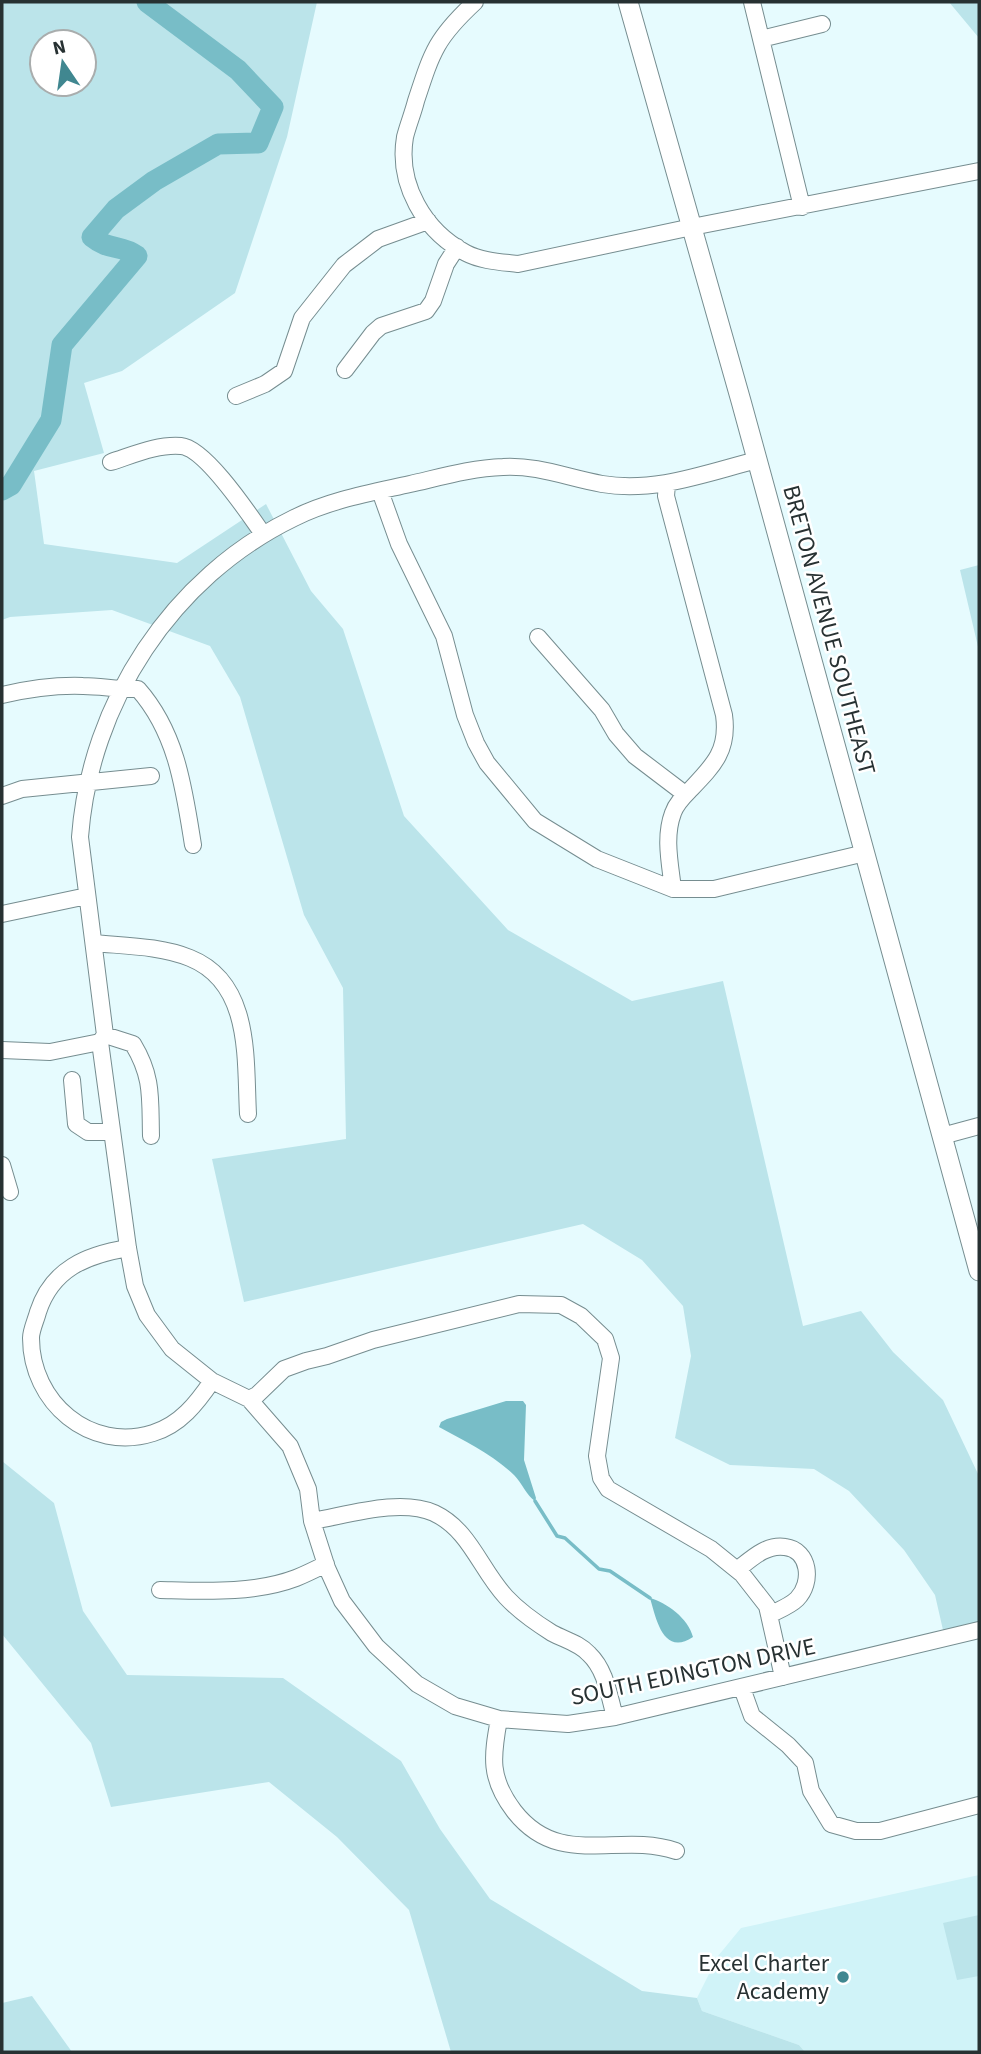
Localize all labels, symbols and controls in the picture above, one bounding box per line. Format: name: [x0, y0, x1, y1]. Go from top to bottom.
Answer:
north arrow: [28, 28, 98, 98]
text: N: [50, 33, 69, 62]
street label: BRETON AVENUE SOUTHEAST: [773, 481, 885, 779]
street label: SOUTH EDINGTON DRIVE: [567, 1629, 819, 1715]
place label: Excel Charter Academy: [698, 1946, 830, 2009]
marker: Excel Charter Academy: [835, 1969, 851, 1985]

